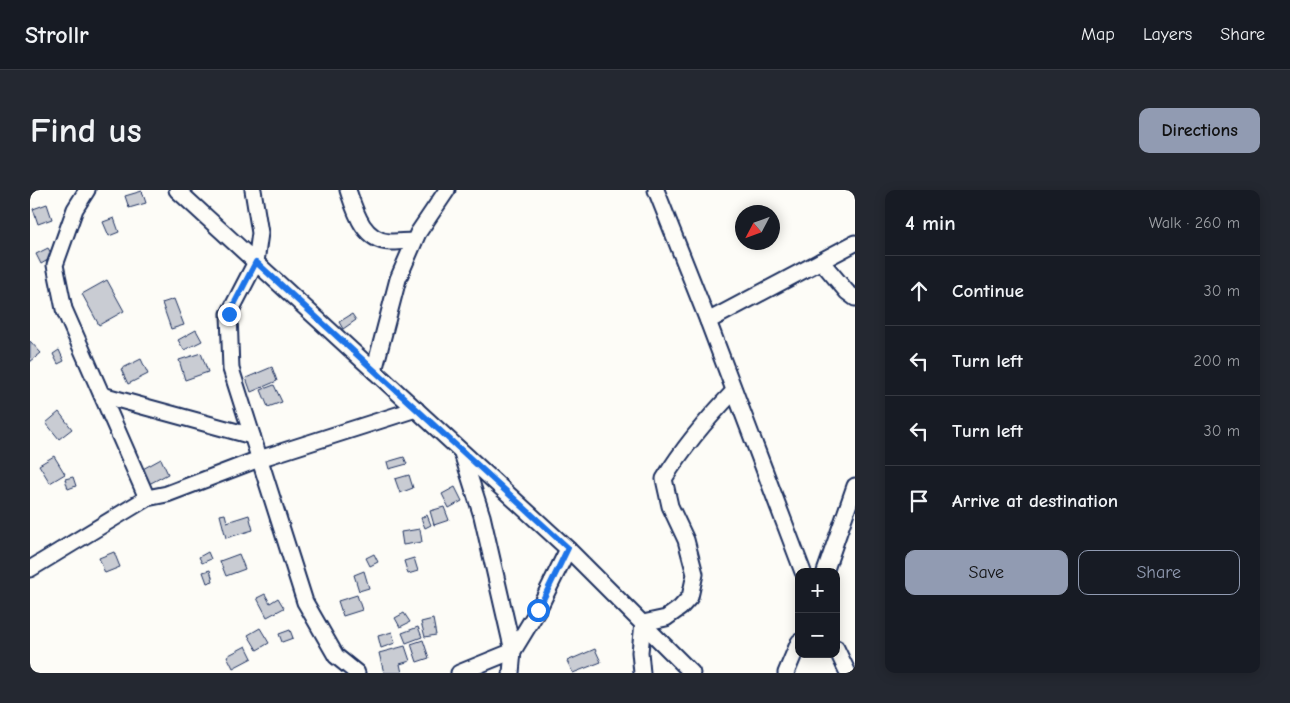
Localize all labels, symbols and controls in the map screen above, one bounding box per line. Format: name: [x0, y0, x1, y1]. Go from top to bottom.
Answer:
text: Strollr: [25, 21, 89, 49]
text: Map: [1081, 24, 1115, 45]
text: Layers: [1143, 24, 1192, 45]
text: Share: [1220, 24, 1265, 45]
button: Directions: [1139, 108, 1260, 153]
text: Find us: [30, 110, 142, 151]
north arrow: [735, 205, 780, 250]
text: 4 min: [905, 211, 956, 235]
text: Walk · 260 m: [1149, 214, 1240, 232]
icon: ahead: [905, 277, 933, 305]
text: Continue: [952, 280, 1024, 302]
text: 30 m: [1204, 282, 1240, 300]
route end: [218, 303, 241, 326]
icon: left: [905, 347, 933, 375]
text: Turn left: [952, 350, 1023, 372]
text: 200 m: [1194, 352, 1240, 370]
icon: left: [905, 417, 933, 445]
text: Turn left: [952, 420, 1023, 442]
text: 30 m: [1204, 422, 1240, 440]
icon: arrive: [905, 487, 933, 515]
text: Arrive at destination: [952, 490, 1118, 512]
button: Save: [905, 550, 1068, 595]
button: Share: [1078, 550, 1240, 595]
map controls: [795, 568, 840, 658]
button: +: [795, 568, 840, 613]
route start: [527, 599, 550, 622]
button: −: [795, 613, 840, 658]

